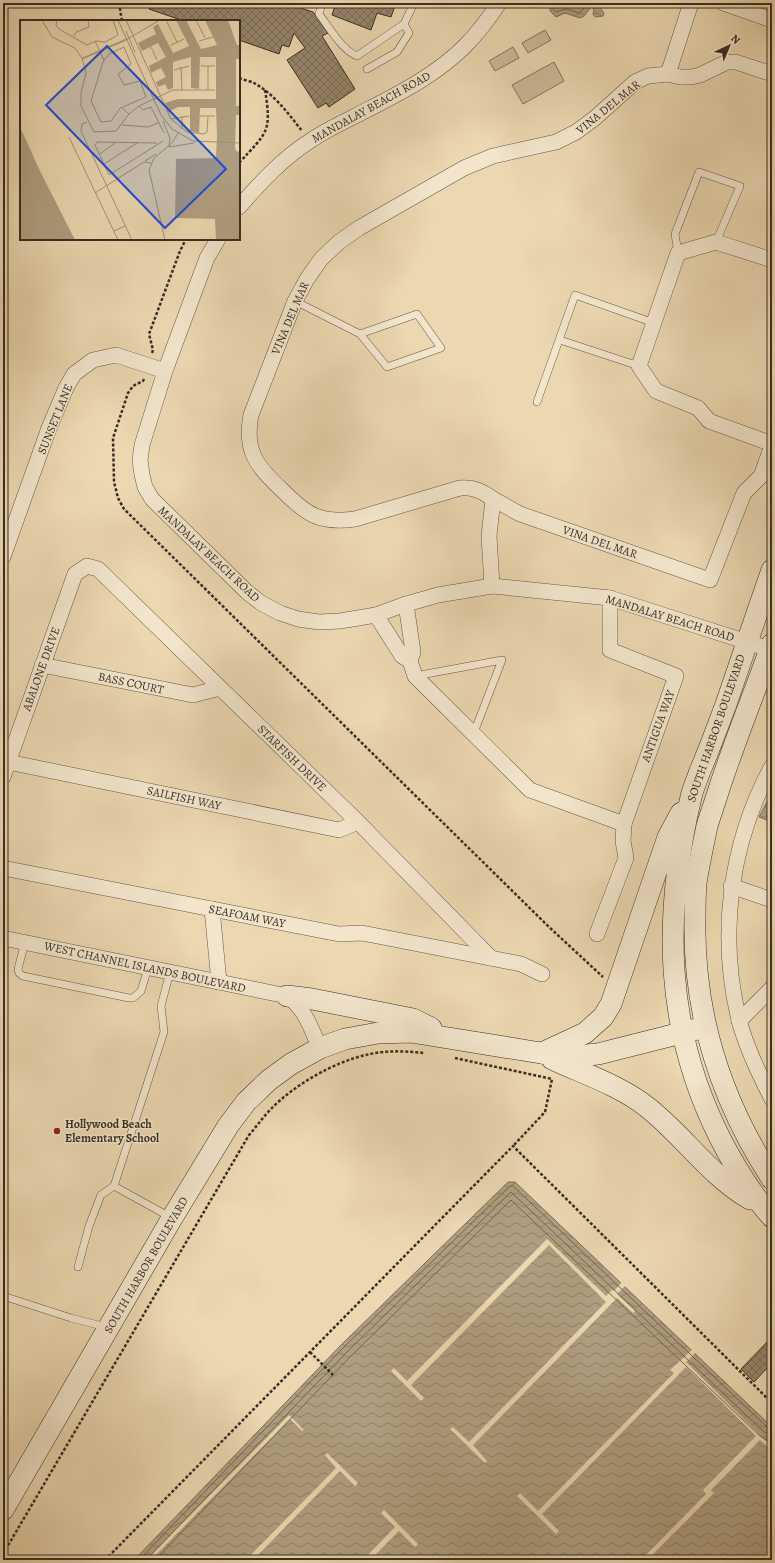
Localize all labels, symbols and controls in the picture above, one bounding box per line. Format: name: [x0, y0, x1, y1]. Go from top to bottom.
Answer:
inset map: [20, 20, 240, 240]
north arrow: [709, 26, 749, 66]
text: N: [728, 31, 744, 47]
street label: MANDALAY BEACH ROAD: [309, 68, 433, 146]
street label: VINA DEL MAR: [572, 76, 644, 138]
street label: VINA DEL MAR: [267, 278, 313, 358]
street label: SUNSET LANE: [34, 381, 76, 457]
street label: MANDALAY BEACH ROAD: [155, 503, 263, 605]
street label: VINA DEL MAR: [560, 521, 640, 562]
street label: MANDALAY BEACH ROAD: [604, 591, 736, 645]
street label: ABALONE DRIVE: [18, 625, 64, 714]
street label: SOUTH HARBOR BOULEVARD: [683, 652, 749, 804]
street label: BASS COURT: [97, 668, 166, 698]
street label: ANTIGUA WAY: [637, 687, 679, 765]
street label: STARFISH DRIVE: [254, 721, 330, 795]
street label: SAILFISH WAY: [145, 782, 223, 814]
street label: SEAFOAM WAY: [207, 901, 287, 931]
street label: WEST CHANNEL ISLANDS BOULEVARD: [42, 938, 247, 996]
place label: Hollywood Beach Elementary School: [65, 1116, 160, 1146]
marker: Hollywood Beach Elementary School: [52, 1126, 62, 1136]
street label: SOUTH HARBOR BOULEVARD: [100, 1194, 192, 1336]

